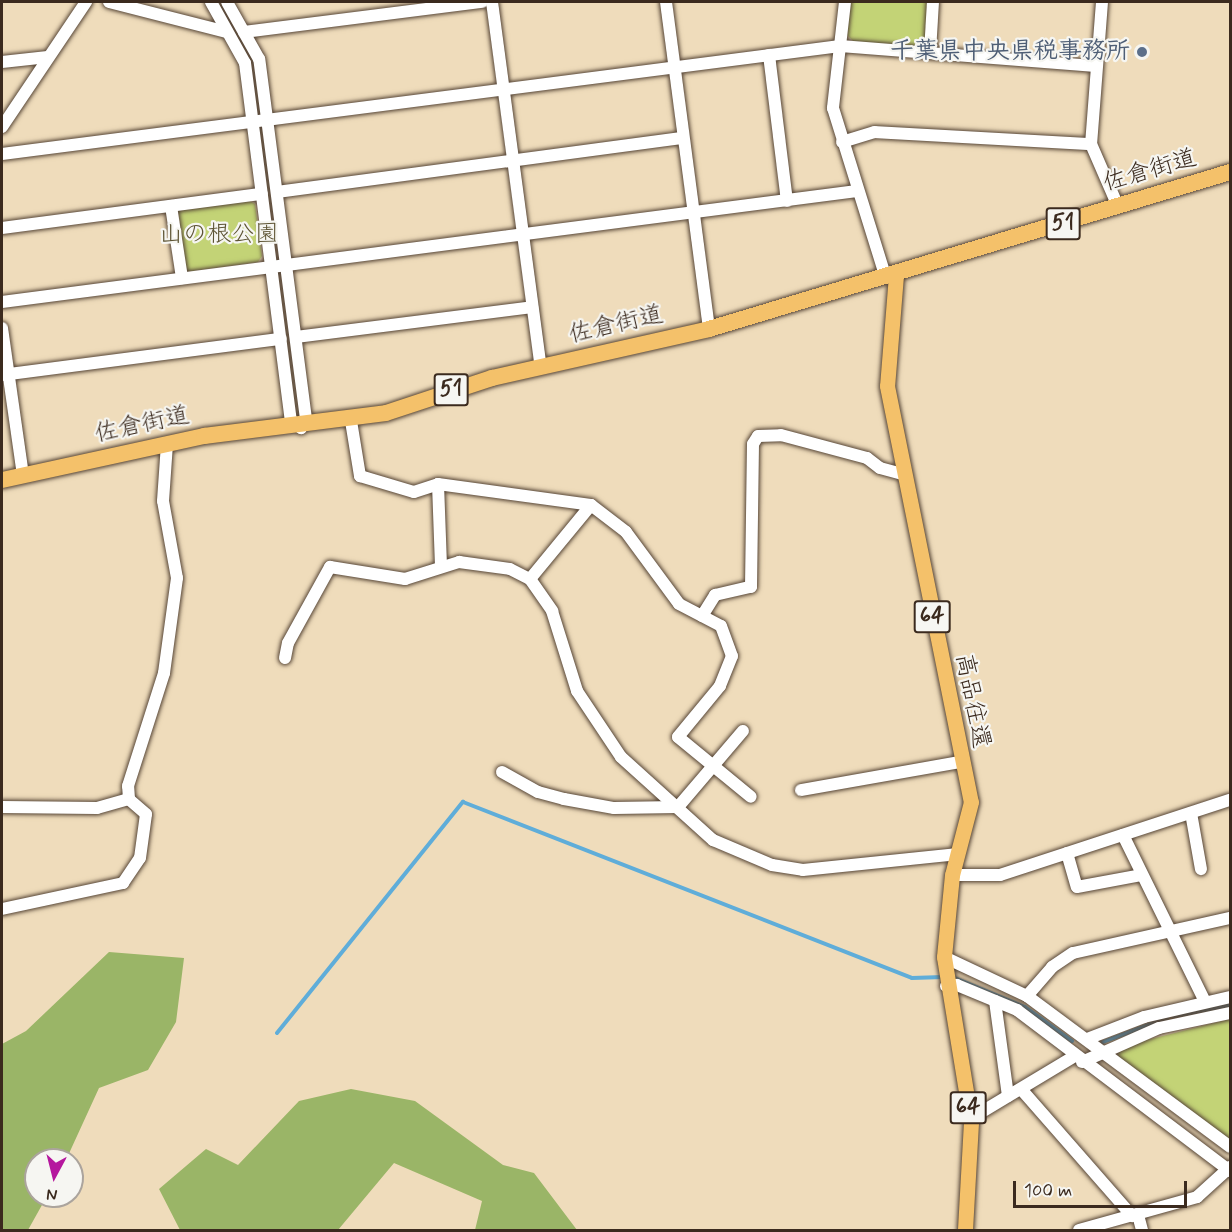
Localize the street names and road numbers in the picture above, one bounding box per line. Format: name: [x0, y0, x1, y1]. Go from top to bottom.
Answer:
street label: 佐倉街道: [1100, 144, 1200, 198]
road number: 51: [1045, 205, 1081, 243]
street label: 佐倉街道: [566, 300, 666, 350]
road number: 51: [433, 371, 469, 409]
street label: 佐倉街道: [92, 401, 192, 449]
road number: 64: [912, 598, 952, 636]
street label: 高品往還: [949, 651, 995, 751]
road number: 64: [948, 1089, 988, 1127]

